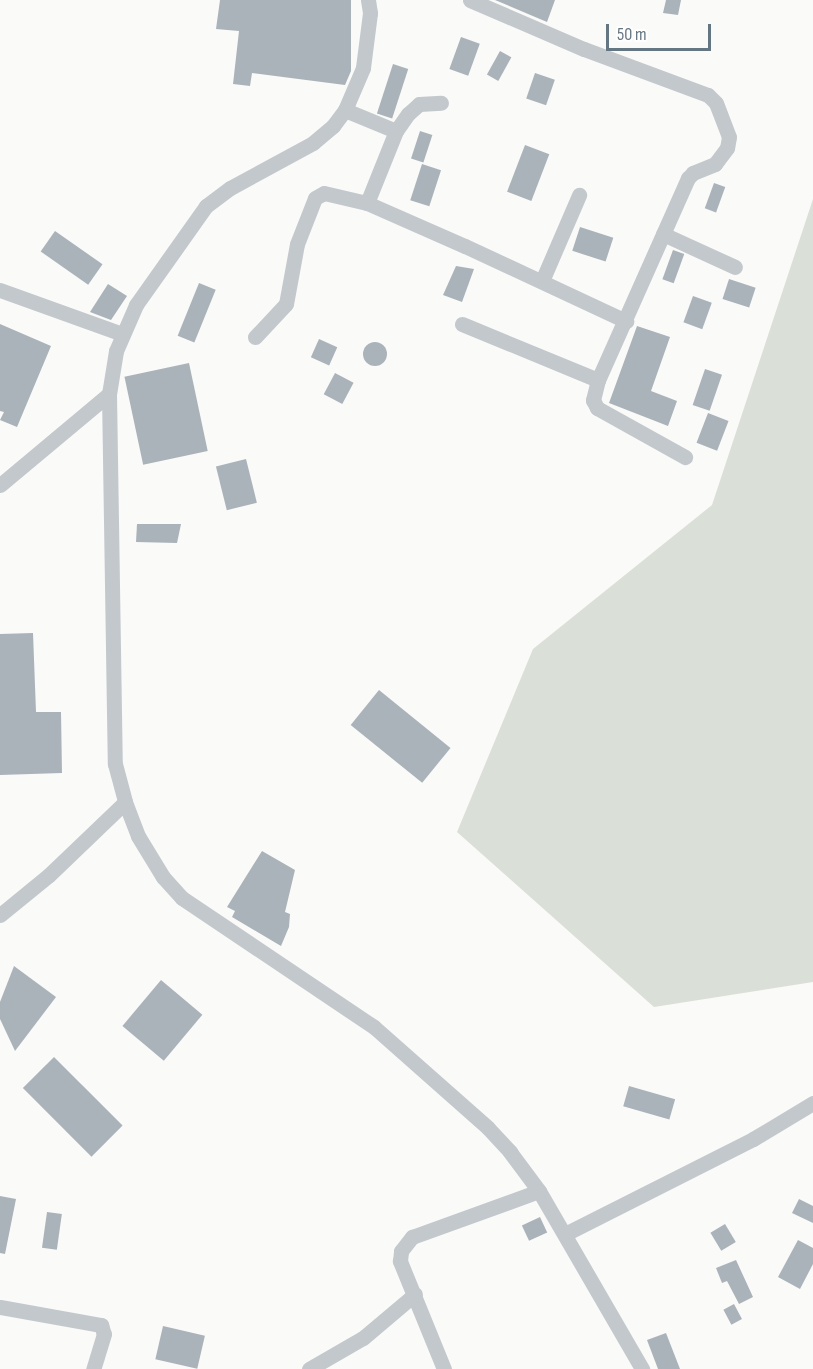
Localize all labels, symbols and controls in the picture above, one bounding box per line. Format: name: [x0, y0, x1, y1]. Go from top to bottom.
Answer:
scale bar: [609, 12, 714, 50]
text: 50 m: [617, 24, 647, 45]

